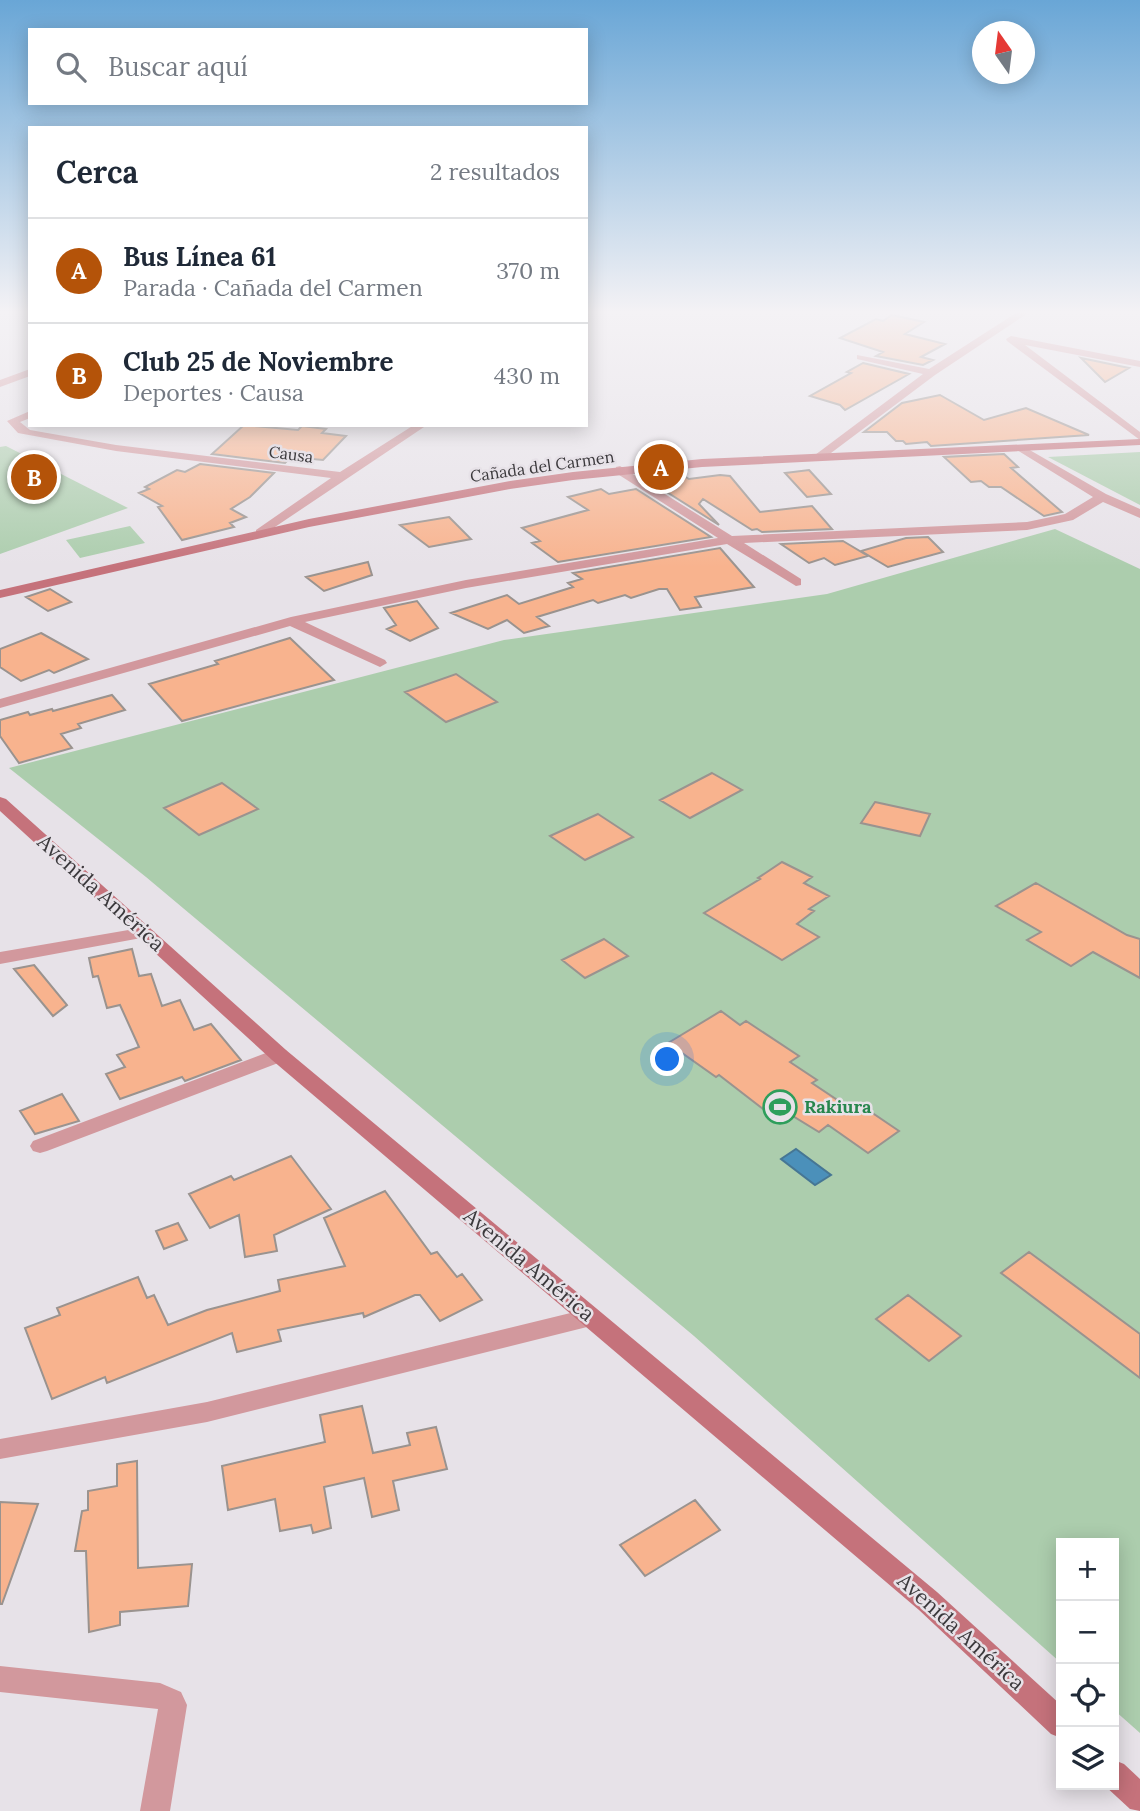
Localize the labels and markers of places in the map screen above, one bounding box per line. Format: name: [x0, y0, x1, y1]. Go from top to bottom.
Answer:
pin: A: [638, 441, 684, 493]
pin: B: [11, 451, 57, 503]
sports icon: Rakiura: [761, 1088, 799, 1126]
place label: Rakiura: [804, 1095, 872, 1118]

